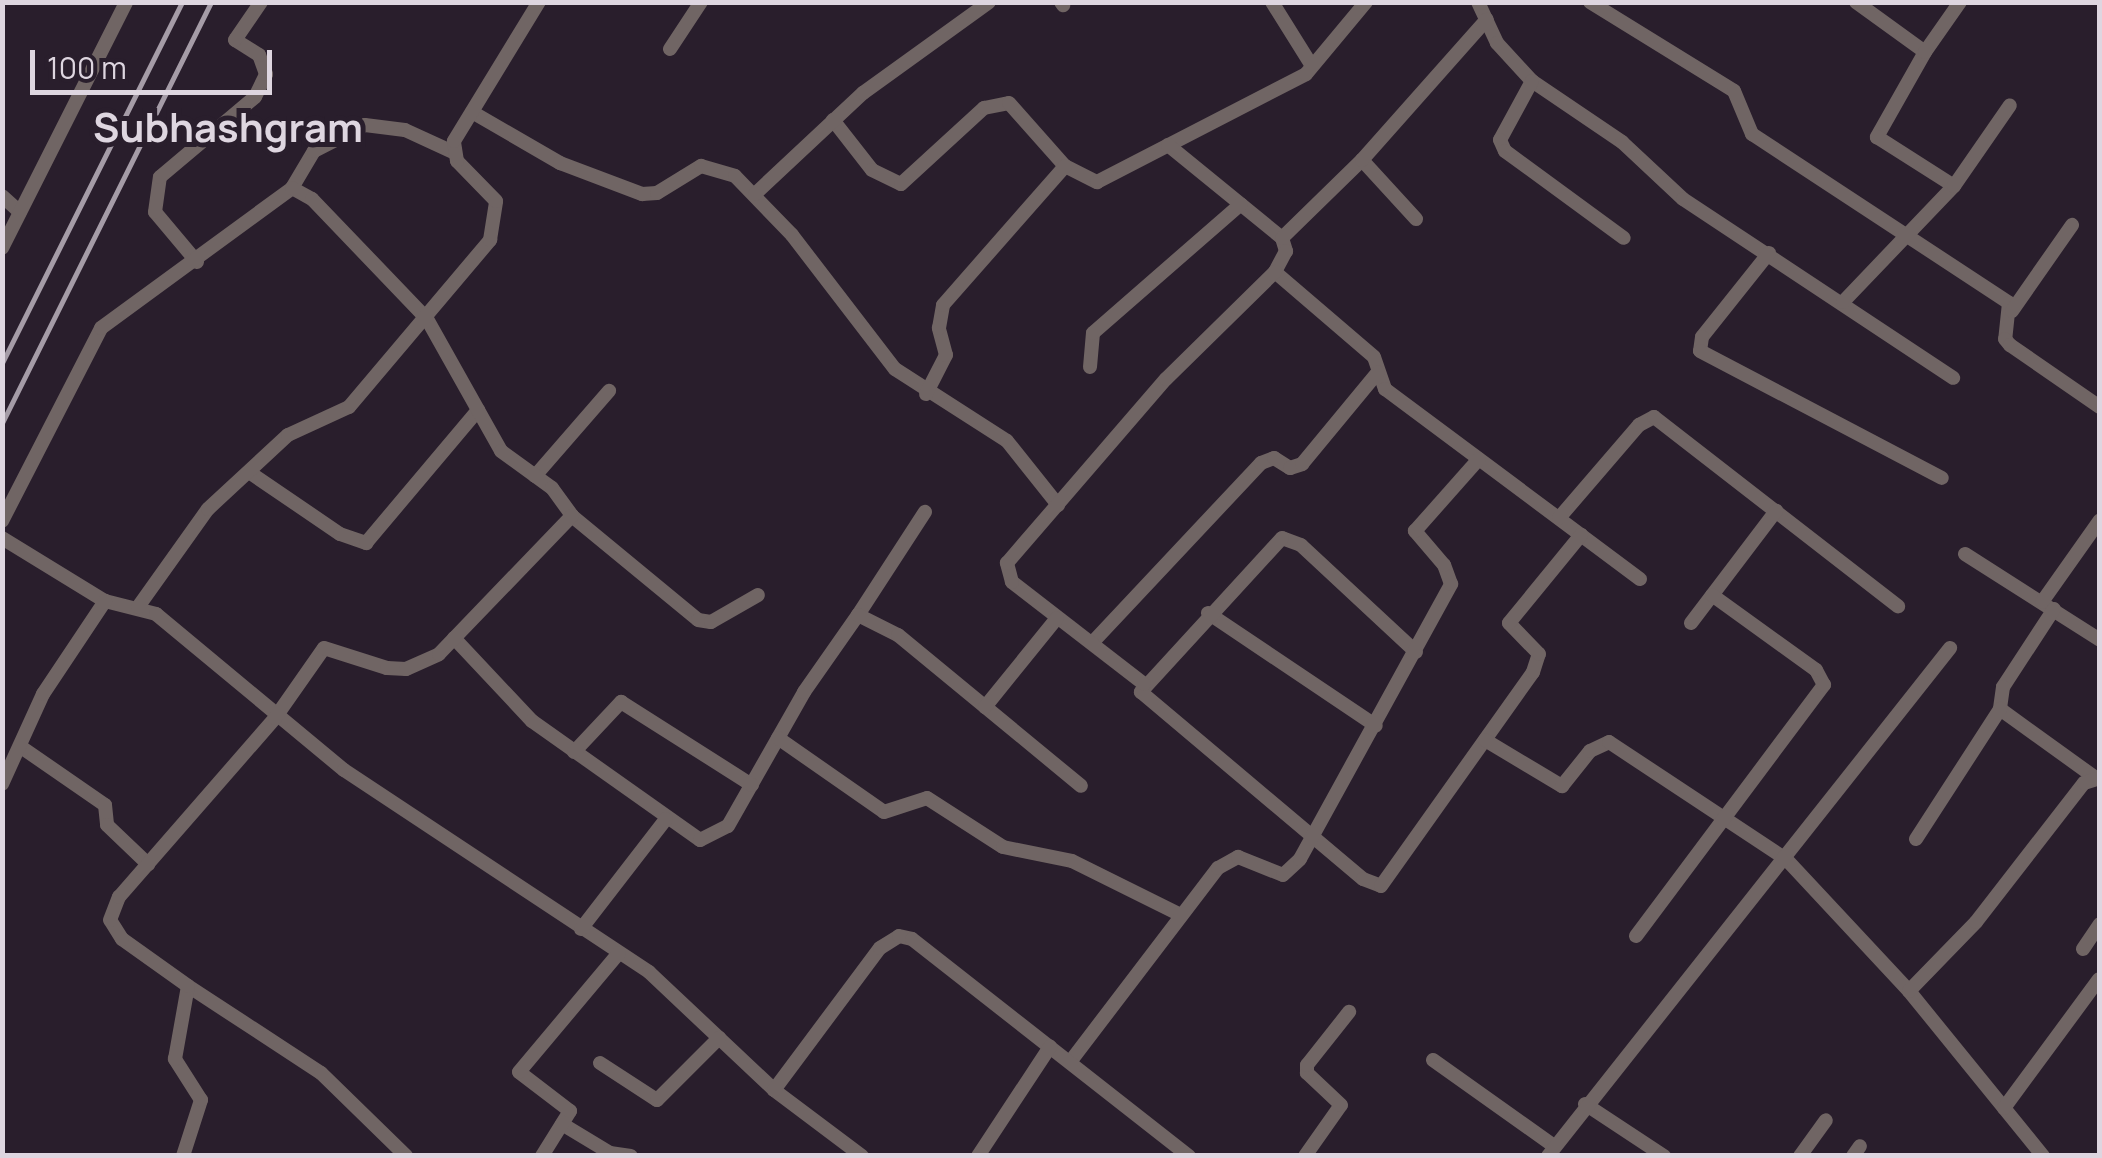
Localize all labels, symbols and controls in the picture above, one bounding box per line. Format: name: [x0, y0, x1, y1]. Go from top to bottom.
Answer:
scale bar: [35, 30, 278, 92]
text: 100 m: [47, 47, 127, 88]
district label: Subhashgram: [93, 103, 363, 151]

